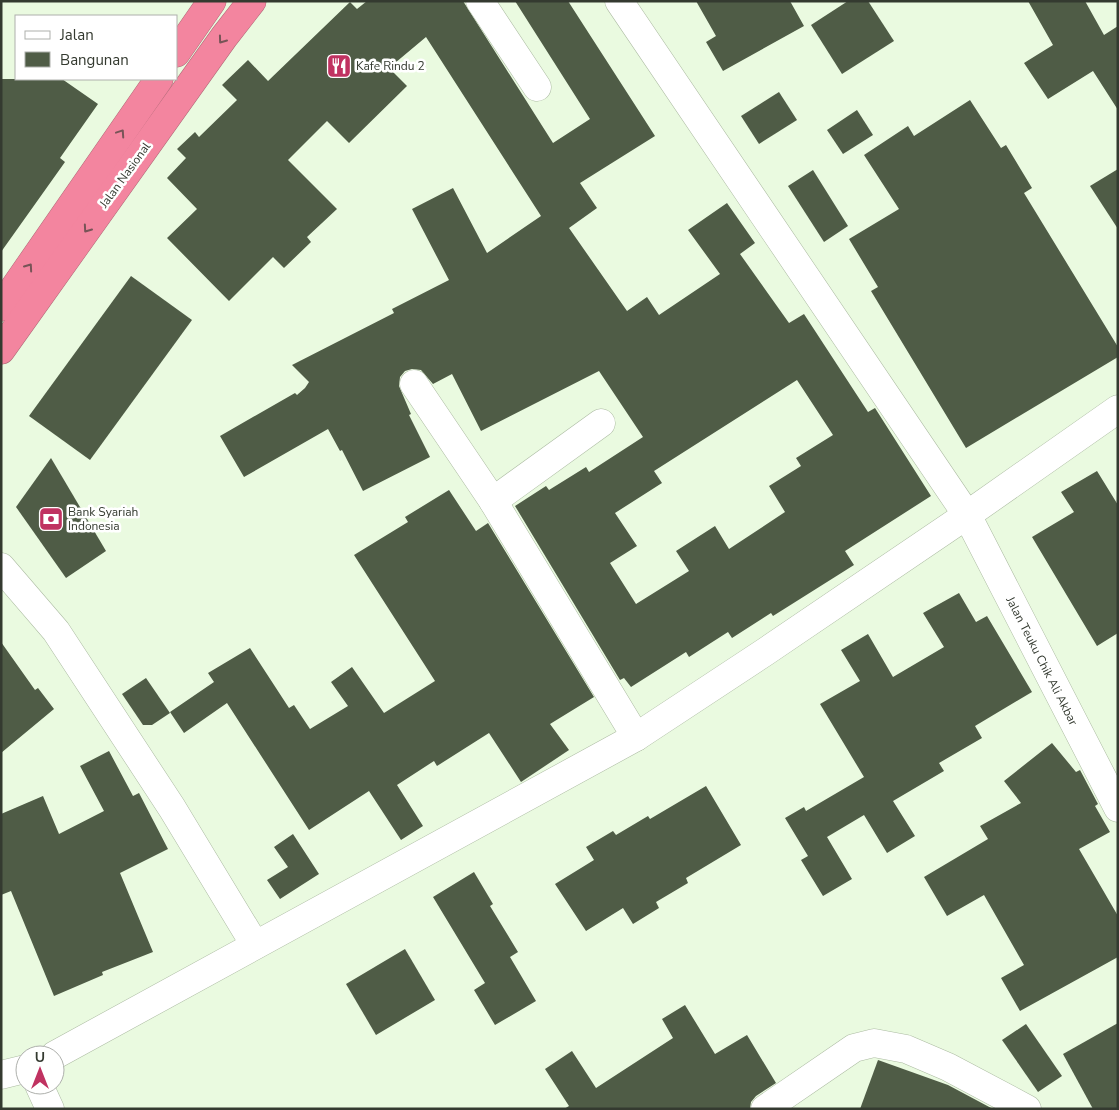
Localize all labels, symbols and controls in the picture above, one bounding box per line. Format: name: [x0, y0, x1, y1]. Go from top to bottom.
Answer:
legend: [15, 15, 178, 80]
text: Jalan: [59, 25, 94, 45]
one-way arrow: [219, 34, 228, 44]
text: Bangunan: [60, 50, 129, 70]
restaurant icon: Kafe Rindu 2: [326, 53, 352, 79]
place label: Kafe Rindu 2: [356, 58, 425, 74]
one-way arrow: [115, 130, 124, 139]
street label: Jalan Nasional: [95, 139, 154, 212]
one-way arrow: [84, 223, 93, 233]
one-way arrow: [23, 263, 32, 273]
place label: Bank Syariah Indonesia: [68, 504, 138, 534]
bank icon: Bank Syariah Indonesia: [38, 506, 64, 532]
street label: Jalan Teuku Chik Ali Akbar: [1002, 593, 1082, 729]
north arrow: [15, 1045, 65, 1095]
text: U: [35, 1048, 45, 1067]

